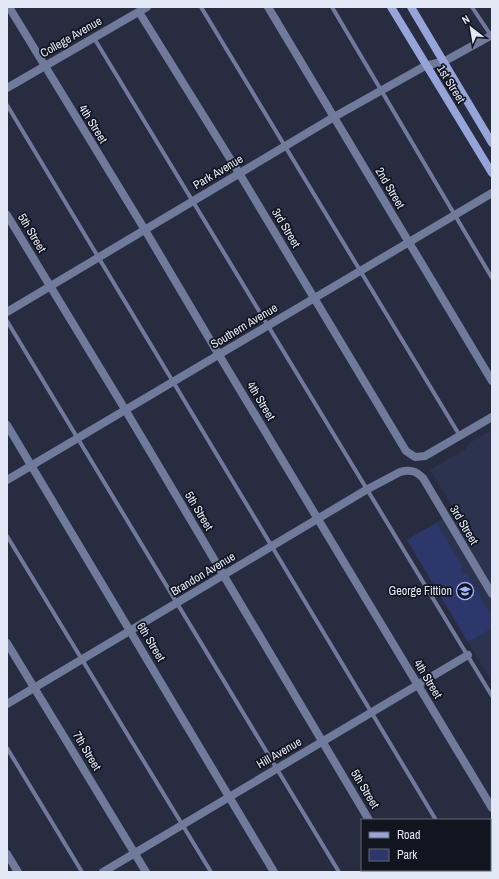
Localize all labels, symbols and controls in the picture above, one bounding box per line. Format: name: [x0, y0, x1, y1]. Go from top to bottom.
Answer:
north arrow: [451, 8, 491, 48]
text: N: [459, 12, 472, 27]
street label: College Avenue: [37, 13, 105, 61]
street label: 1st Street: [433, 62, 469, 106]
street label: 4th Street: [75, 102, 111, 147]
street label: Park Avenue: [190, 151, 246, 193]
street label: 2nd Street: [371, 164, 409, 212]
street label: 3rd Street: [268, 205, 304, 251]
street label: 5th Street: [14, 211, 50, 256]
street label: Southern Avenue: [208, 300, 280, 352]
street label: 4th Street: [243, 379, 279, 424]
street label: 5th Street: [181, 489, 217, 534]
street label: 3rd Street: [446, 502, 482, 548]
street label: Brandon Avenue: [168, 548, 238, 600]
school or university icon: George Fittion: [455, 581, 475, 601]
place label: George Fittion: [389, 583, 452, 599]
street label: 6th Street: [133, 620, 169, 665]
street label: 4th Street: [410, 657, 446, 702]
street label: 7th Street: [69, 729, 105, 774]
street label: Hill Avenue: [254, 734, 304, 772]
street label: 5th Street: [347, 767, 383, 812]
legend: [361, 819, 491, 871]
text: Road: [397, 827, 421, 843]
text: Park: [397, 847, 417, 863]

